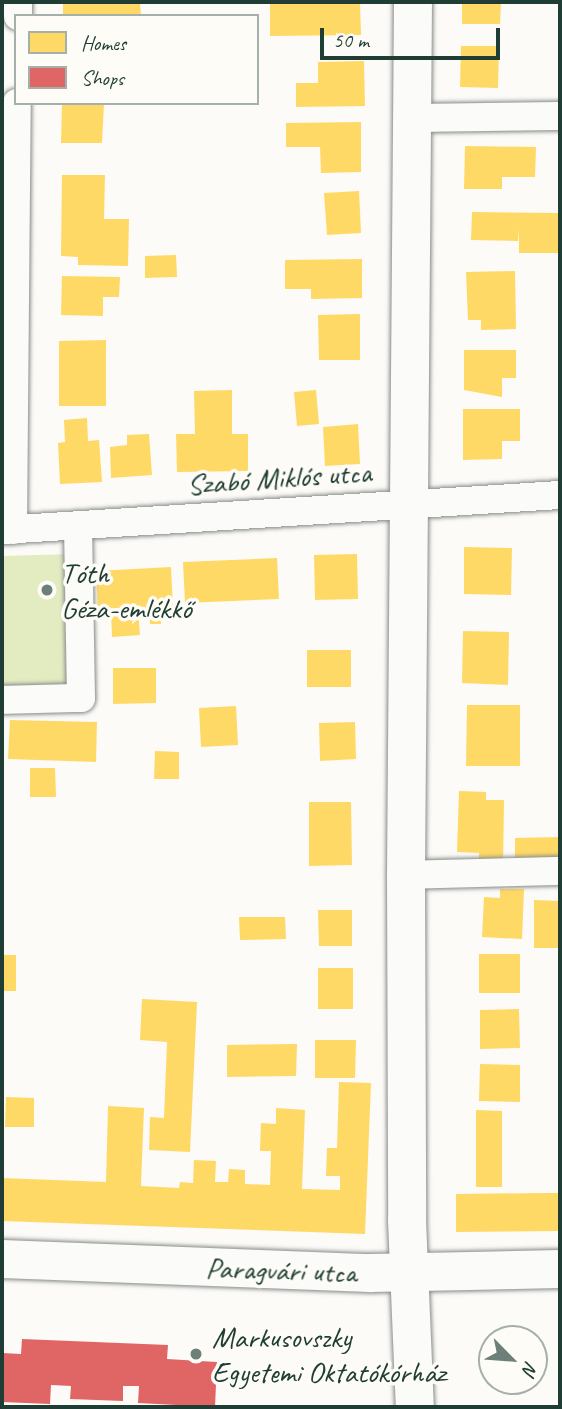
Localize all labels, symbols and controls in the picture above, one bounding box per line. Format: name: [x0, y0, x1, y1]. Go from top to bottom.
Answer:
legend: [14, 14, 259, 105]
scale bar: [324, 14, 504, 58]
text: 50 m: [333, 27, 369, 53]
text: Homes: [81, 30, 126, 56]
text: Shops: [81, 65, 124, 91]
street label: Szabó Miklós utca: [186, 454, 372, 502]
place label: Tóth Géza-emlékkő: [61, 555, 192, 626]
marker: Tóth Géza-emlékkő: [39, 582, 55, 598]
street label: Paragvári utca: [206, 1249, 356, 1291]
place label: Markusovszky Egyetemi Oktatókórház: [212, 1319, 446, 1390]
north arrow: [478, 1325, 548, 1395]
marker: Markusovszky Egyetemi Oktatókórház: [186, 1344, 206, 1364]
text: N: [517, 1358, 544, 1378]

